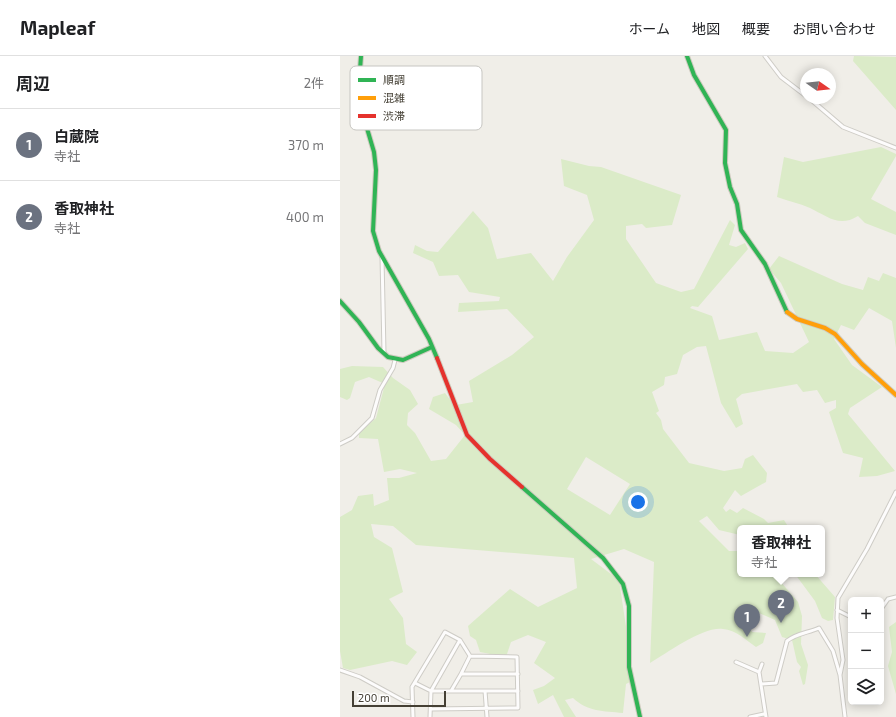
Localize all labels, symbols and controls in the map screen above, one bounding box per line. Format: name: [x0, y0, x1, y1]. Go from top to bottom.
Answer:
text: Mapleaf: [20, 16, 95, 39]
text: ホーム: [628, 20, 670, 37]
text: 地図: [692, 20, 720, 37]
text: 概要: [742, 20, 770, 37]
text: お問い合わせ: [792, 20, 876, 37]
legend: [350, 66, 482, 130]
north arrow: [800, 68, 836, 104]
text: 周辺: [16, 73, 50, 93]
text: 順調: [383, 73, 405, 86]
text: 2件: [304, 75, 324, 91]
text: 混雑: [383, 91, 405, 104]
text: 渋滞: [383, 109, 405, 122]
text: 白蔵院: [54, 127, 99, 145]
text: 1: [26, 137, 32, 153]
text: 370 m: [288, 137, 324, 153]
text: 寺社: [54, 148, 80, 164]
text: 香取神社: [54, 199, 114, 217]
text: 2: [25, 209, 33, 225]
text: 400 m: [286, 209, 324, 225]
text: 寺社: [54, 220, 80, 236]
your location: [628, 492, 648, 512]
popup: [737, 525, 825, 577]
text: 香取神社: [751, 533, 811, 551]
text: 寺社: [751, 554, 777, 570]
pin: 2: [768, 590, 794, 623]
map controls: [848, 597, 884, 705]
button: +: [848, 597, 884, 633]
pin: 1: [734, 604, 760, 637]
button: −: [848, 633, 884, 669]
button: layers: [848, 669, 884, 705]
scale bar: [352, 689, 446, 708]
text: 200 m: [358, 691, 390, 704]

